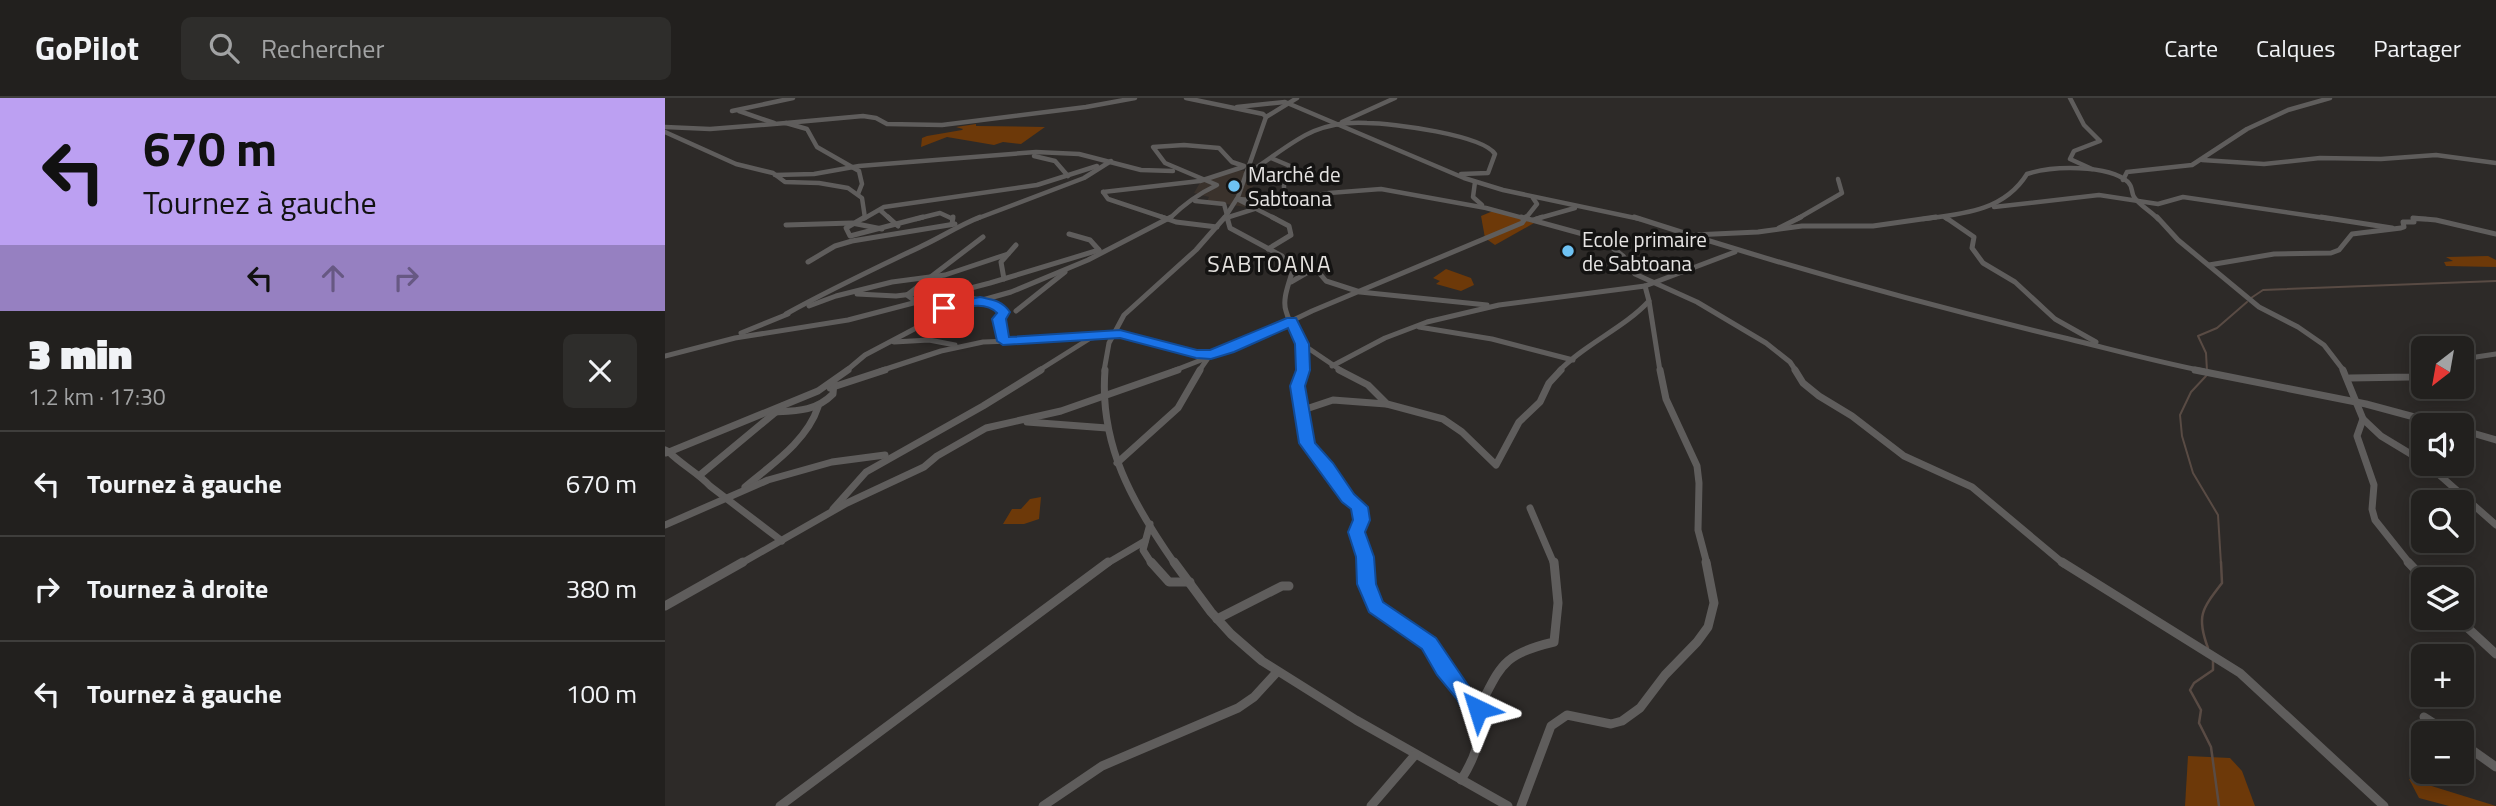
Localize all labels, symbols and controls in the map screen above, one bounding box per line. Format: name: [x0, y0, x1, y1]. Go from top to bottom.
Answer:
search box: [181, 17, 671, 80]
text: GoPilot: [35, 23, 139, 73]
icon: search: [205, 29, 243, 67]
text: Rechercher: [261, 29, 384, 68]
text: Carte: [2164, 30, 2218, 66]
text: Calques: [2256, 30, 2335, 66]
text: Partager: [2373, 30, 2461, 66]
text: 670 m: [143, 110, 277, 185]
icon: left: [28, 126, 119, 217]
place label: Marché de Sabtoana: [1248, 158, 1341, 214]
text: Tournez à gauche: [143, 178, 377, 226]
marker: Marché de Sabtoana: [1226, 178, 1242, 194]
place label: Ecole primaire de Sabtoana: [1582, 223, 1707, 279]
marker: Ecole primaire de Sabtoana: [1560, 243, 1576, 259]
district label: SABTOANA: [1207, 246, 1333, 281]
icon: left: [241, 259, 279, 297]
icon: ahead: [314, 259, 352, 297]
icon: right: [387, 259, 425, 297]
pin: [914, 278, 974, 338]
icon: arrive: [925, 289, 963, 327]
text: 3 min: [28, 321, 132, 385]
button: close: [563, 334, 637, 408]
north arrow: [2411, 336, 2475, 399]
map controls: [2411, 336, 2474, 784]
text: 1.2 km · 17:30: [28, 379, 166, 414]
button: sound: [2411, 413, 2474, 476]
text: Tournez à gauche: [87, 464, 282, 503]
text: 670 m: [566, 464, 637, 503]
icon: left: [28, 465, 66, 503]
button: search: [2411, 490, 2474, 553]
button: layers: [2411, 567, 2474, 630]
text: Tournez à droite: [87, 569, 268, 608]
text: 380 m: [566, 569, 637, 608]
icon: right: [28, 570, 66, 608]
button: +: [2411, 644, 2474, 707]
position arrow: [1441, 672, 1515, 746]
text: Tournez à gauche: [87, 674, 282, 713]
text: 100 m: [566, 674, 637, 713]
icon: left: [28, 675, 66, 713]
button: −: [2411, 721, 2474, 784]

